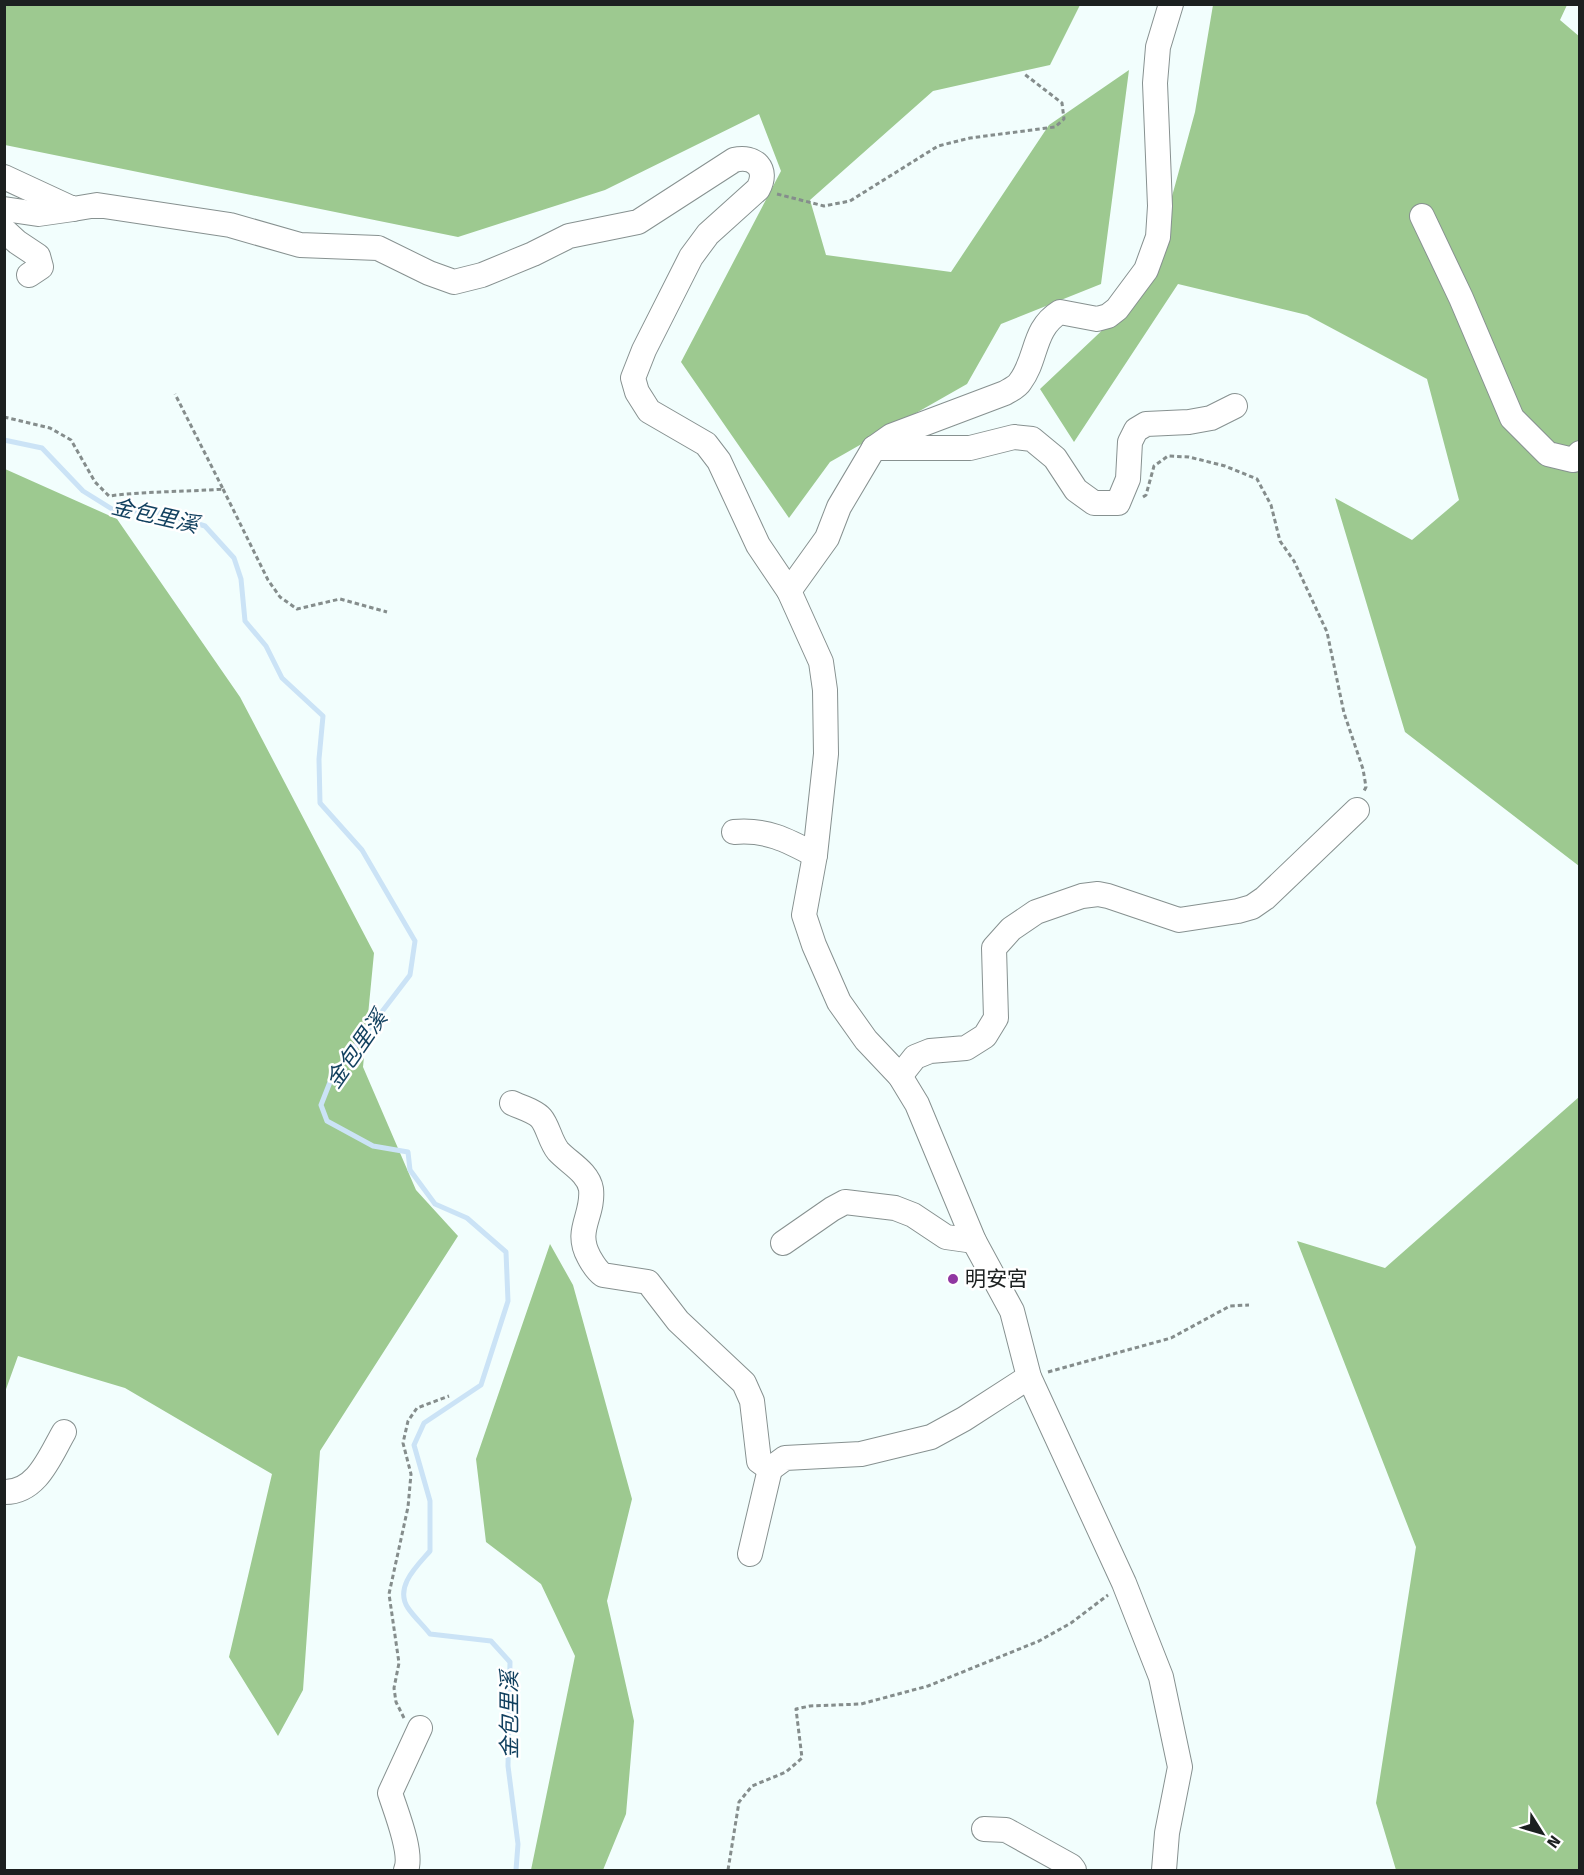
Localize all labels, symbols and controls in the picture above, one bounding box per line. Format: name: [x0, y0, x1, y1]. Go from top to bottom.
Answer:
water label: 金包里溪: [109, 492, 204, 539]
water label: 金包里溪: [320, 1003, 394, 1093]
place label: 明安宮: [965, 1266, 1028, 1292]
marker: 明安宮: [946, 1272, 960, 1286]
water label: 金包里溪: [496, 1668, 523, 1759]
north arrow: [1512, 1803, 1572, 1863]
text: N: [1543, 1832, 1564, 1852]

